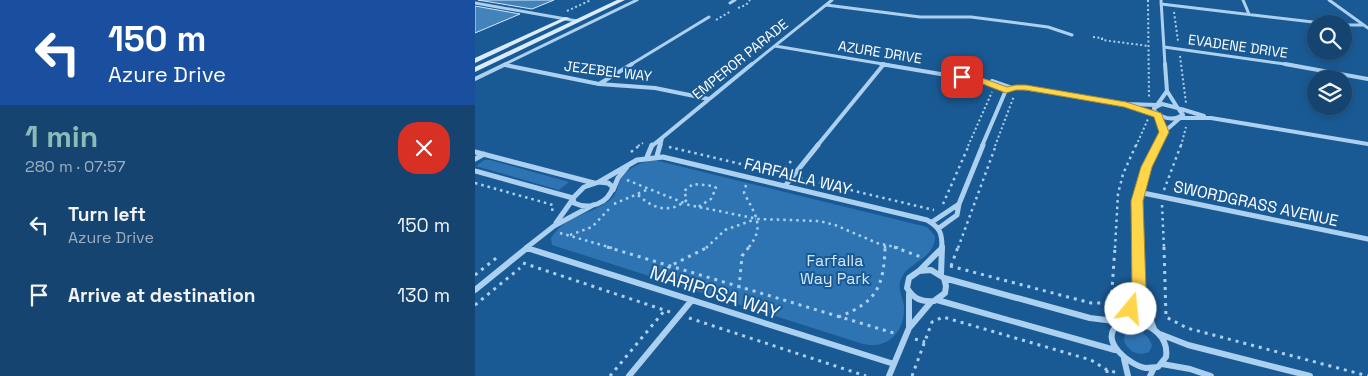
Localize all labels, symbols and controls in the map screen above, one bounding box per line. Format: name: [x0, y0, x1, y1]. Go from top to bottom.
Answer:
street label: EMPEROR PARADE: [688, 15, 792, 103]
map controls: [1307, 15, 1352, 115]
button: search: [1307, 15, 1352, 60]
text: 150 m: [108, 17, 206, 61]
icon: left: [25, 20, 90, 85]
street label: EVADENE DRIVE: [1187, 30, 1289, 62]
street label: AZURE DRIVE: [837, 36, 923, 68]
pin: [941, 56, 983, 98]
street label: JEZEBEL WAY: [563, 57, 653, 85]
text: Azure Drive: [108, 60, 226, 88]
icon: arrive: [948, 63, 976, 91]
button: layers: [1307, 70, 1352, 115]
text: 1 min: [25, 117, 98, 156]
button: close: [398, 122, 450, 174]
street label: FARFALLA WAY: [742, 153, 854, 200]
text: 280 m · 07:57: [25, 156, 125, 177]
street label: SWORDGRASS AVENUE: [1172, 176, 1340, 231]
text: Turn left: [68, 202, 146, 227]
icon: left: [25, 211, 53, 239]
text: 150 m: [397, 213, 450, 238]
text: Azure Drive: [68, 227, 154, 248]
park label: Farfalla Way Park: [800, 250, 870, 289]
street label: MARIPOSA WAY: [647, 260, 784, 325]
icon: arrive: [25, 281, 53, 309]
position arrow: [1104, 282, 1156, 334]
text: Arrive at destination: [68, 283, 256, 308]
text: 130 m: [397, 283, 450, 308]

